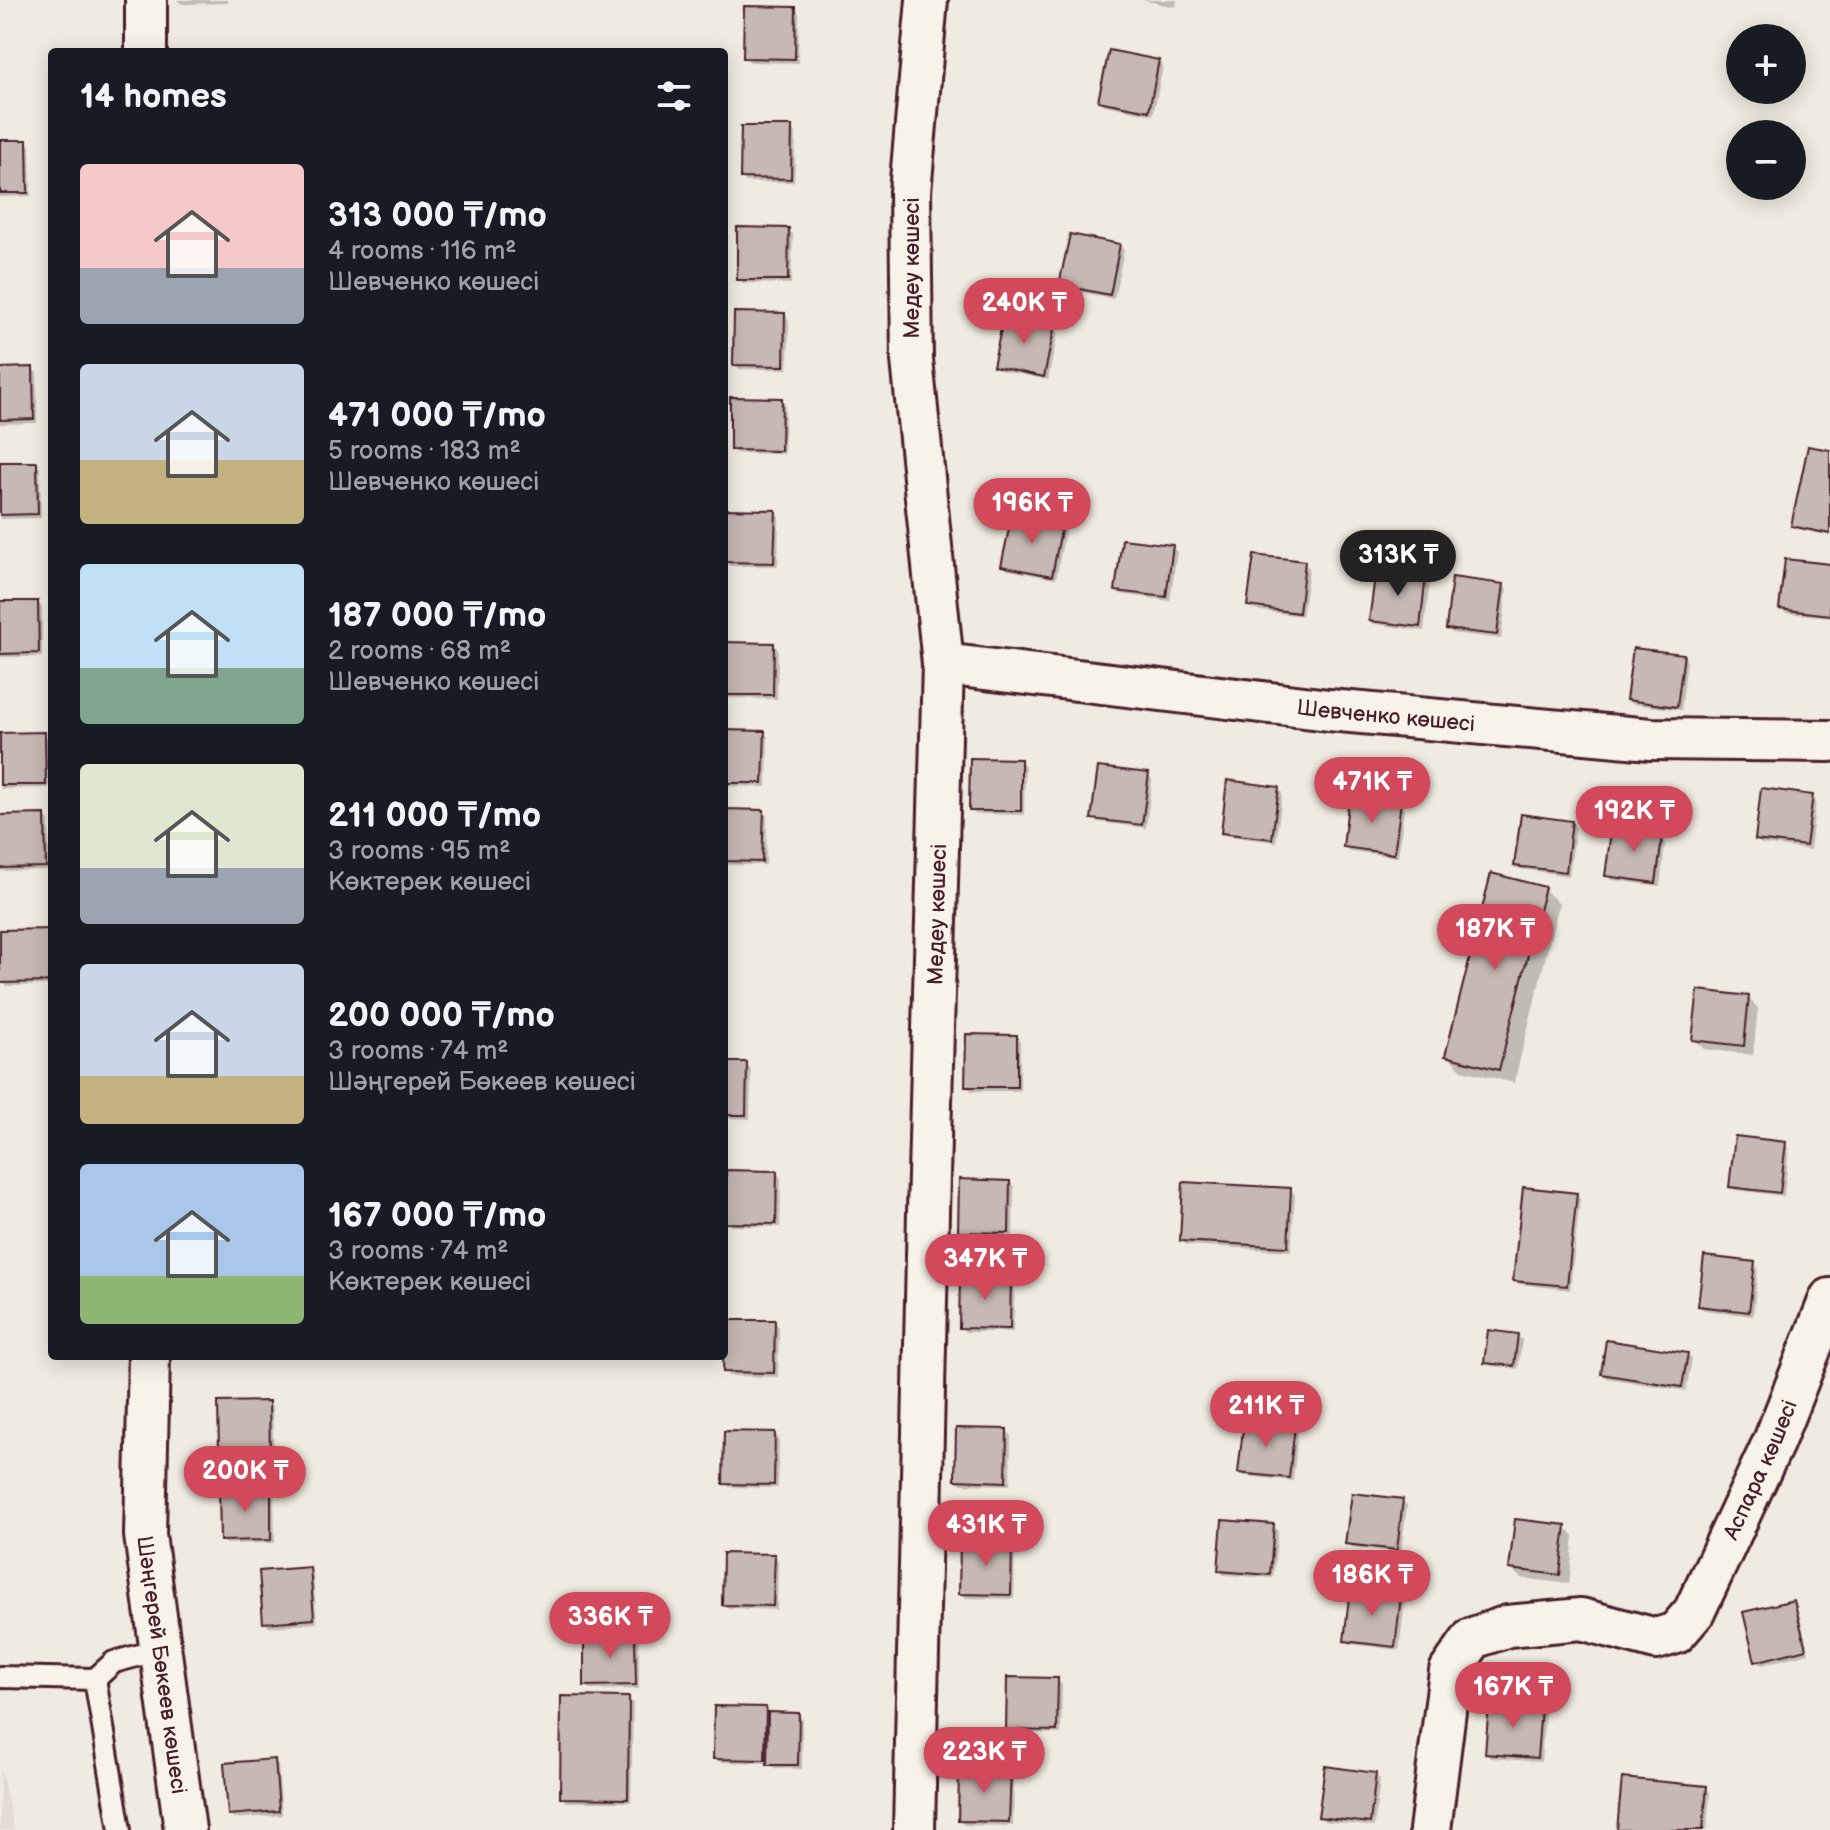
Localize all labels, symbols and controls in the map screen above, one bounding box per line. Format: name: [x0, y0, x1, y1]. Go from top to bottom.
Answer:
map controls: [1726, 24, 1806, 200]
button: +: [1726, 24, 1806, 104]
icon: filters: [652, 74, 696, 118]
text: 14 homes: [80, 76, 227, 117]
button: −: [1726, 120, 1806, 200]
text: 313 000 ₸/mo: [328, 195, 547, 236]
icon: home: [144, 196, 240, 292]
street label: Медеу көшесі: [899, 197, 926, 339]
text: 4 rooms · 116 m²: [328, 236, 516, 267]
text: Шевченко көшесі: [328, 267, 539, 298]
pin: 240K ₸: [959, 278, 1089, 346]
text: 240K ₸: [982, 288, 1066, 319]
text: 471 000 ₸/mo: [328, 395, 546, 436]
icon: home: [144, 396, 240, 492]
text: 5 rooms · 183 m²: [328, 436, 521, 467]
text: Шевченко көшесі: [328, 467, 539, 498]
pin: 196K ₸: [967, 478, 1097, 546]
text: 196K ₸: [992, 488, 1072, 519]
pin: 313K ₸: [1333, 530, 1463, 598]
text: 313K ₸: [1358, 540, 1438, 571]
text: 187 000 ₸/mo: [328, 595, 546, 636]
icon: home: [144, 596, 240, 692]
text: 2 rooms · 68 m²: [328, 636, 511, 667]
text: Шевченко көшесі: [328, 667, 539, 698]
street label: Шевченко көшесі: [1295, 694, 1476, 738]
pin: 471K ₸: [1307, 757, 1437, 825]
text: 471K ₸: [1332, 767, 1412, 798]
pin: 192K ₸: [1569, 786, 1699, 854]
text: 211 000 ₸/mo: [328, 795, 541, 836]
icon: home: [144, 796, 240, 892]
text: 192K ₸: [1594, 796, 1674, 827]
text: 3 rooms · 95 m²: [328, 836, 510, 867]
street label: Медеу көшесі: [922, 843, 953, 985]
text: Көктерек көшесі: [328, 867, 531, 898]
pin: 187K ₸: [1430, 904, 1560, 972]
text: 187K ₸: [1455, 914, 1535, 945]
text: 200 000 ₸/mo: [328, 995, 555, 1036]
icon: home: [144, 996, 240, 1092]
text: 3 rooms · 74 m²: [328, 1036, 508, 1067]
text: Шәңгерей Бөкеев көшесі: [328, 1067, 636, 1098]
text: 167 000 ₸/mo: [328, 1195, 546, 1236]
icon: home: [144, 1196, 240, 1292]
pin: 347K ₸: [920, 1234, 1050, 1302]
text: 3 rooms · 74 m²: [328, 1236, 508, 1267]
text: 347K ₸: [943, 1244, 1027, 1275]
text: Көктерек көшесі: [328, 1267, 531, 1298]
pin: 211K ₸: [1201, 1381, 1331, 1449]
text: 211K ₸: [1228, 1391, 1304, 1422]
street label: Аспара көшесі: [1717, 1396, 1804, 1545]
pin: 200K ₸: [180, 1446, 310, 1514]
text: 200K ₸: [202, 1456, 288, 1487]
pin: 431K ₸: [921, 1500, 1051, 1568]
text: 431K ₸: [946, 1510, 1026, 1541]
street label: Шәңгерей Бөкеев көшесі: [130, 1534, 192, 1796]
pin: 186K ₸: [1307, 1550, 1437, 1618]
text: 186K ₸: [1331, 1560, 1413, 1591]
pin: 336K ₸: [545, 1592, 675, 1660]
text: 336K ₸: [567, 1602, 653, 1633]
pin: 167K ₸: [1448, 1662, 1578, 1730]
text: 167K ₸: [1473, 1672, 1553, 1703]
pin: 223K ₸: [919, 1727, 1049, 1795]
text: 223K ₸: [942, 1737, 1026, 1768]

